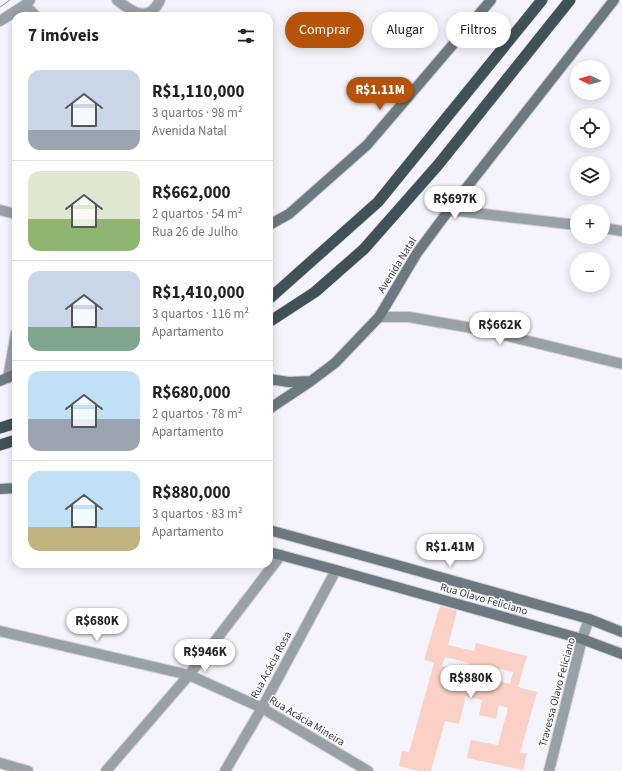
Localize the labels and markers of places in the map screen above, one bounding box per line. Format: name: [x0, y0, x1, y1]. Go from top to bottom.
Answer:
pin: R$1.11M: [343, 77, 417, 111]
pin: R$697K: [422, 186, 488, 220]
pin: R$662K: [467, 312, 533, 346]
pin: R$1.41M: [413, 534, 487, 568]
pin: R$680K: [64, 608, 130, 642]
pin: R$946K: [172, 639, 238, 673]
pin: R$880K: [438, 665, 504, 699]

